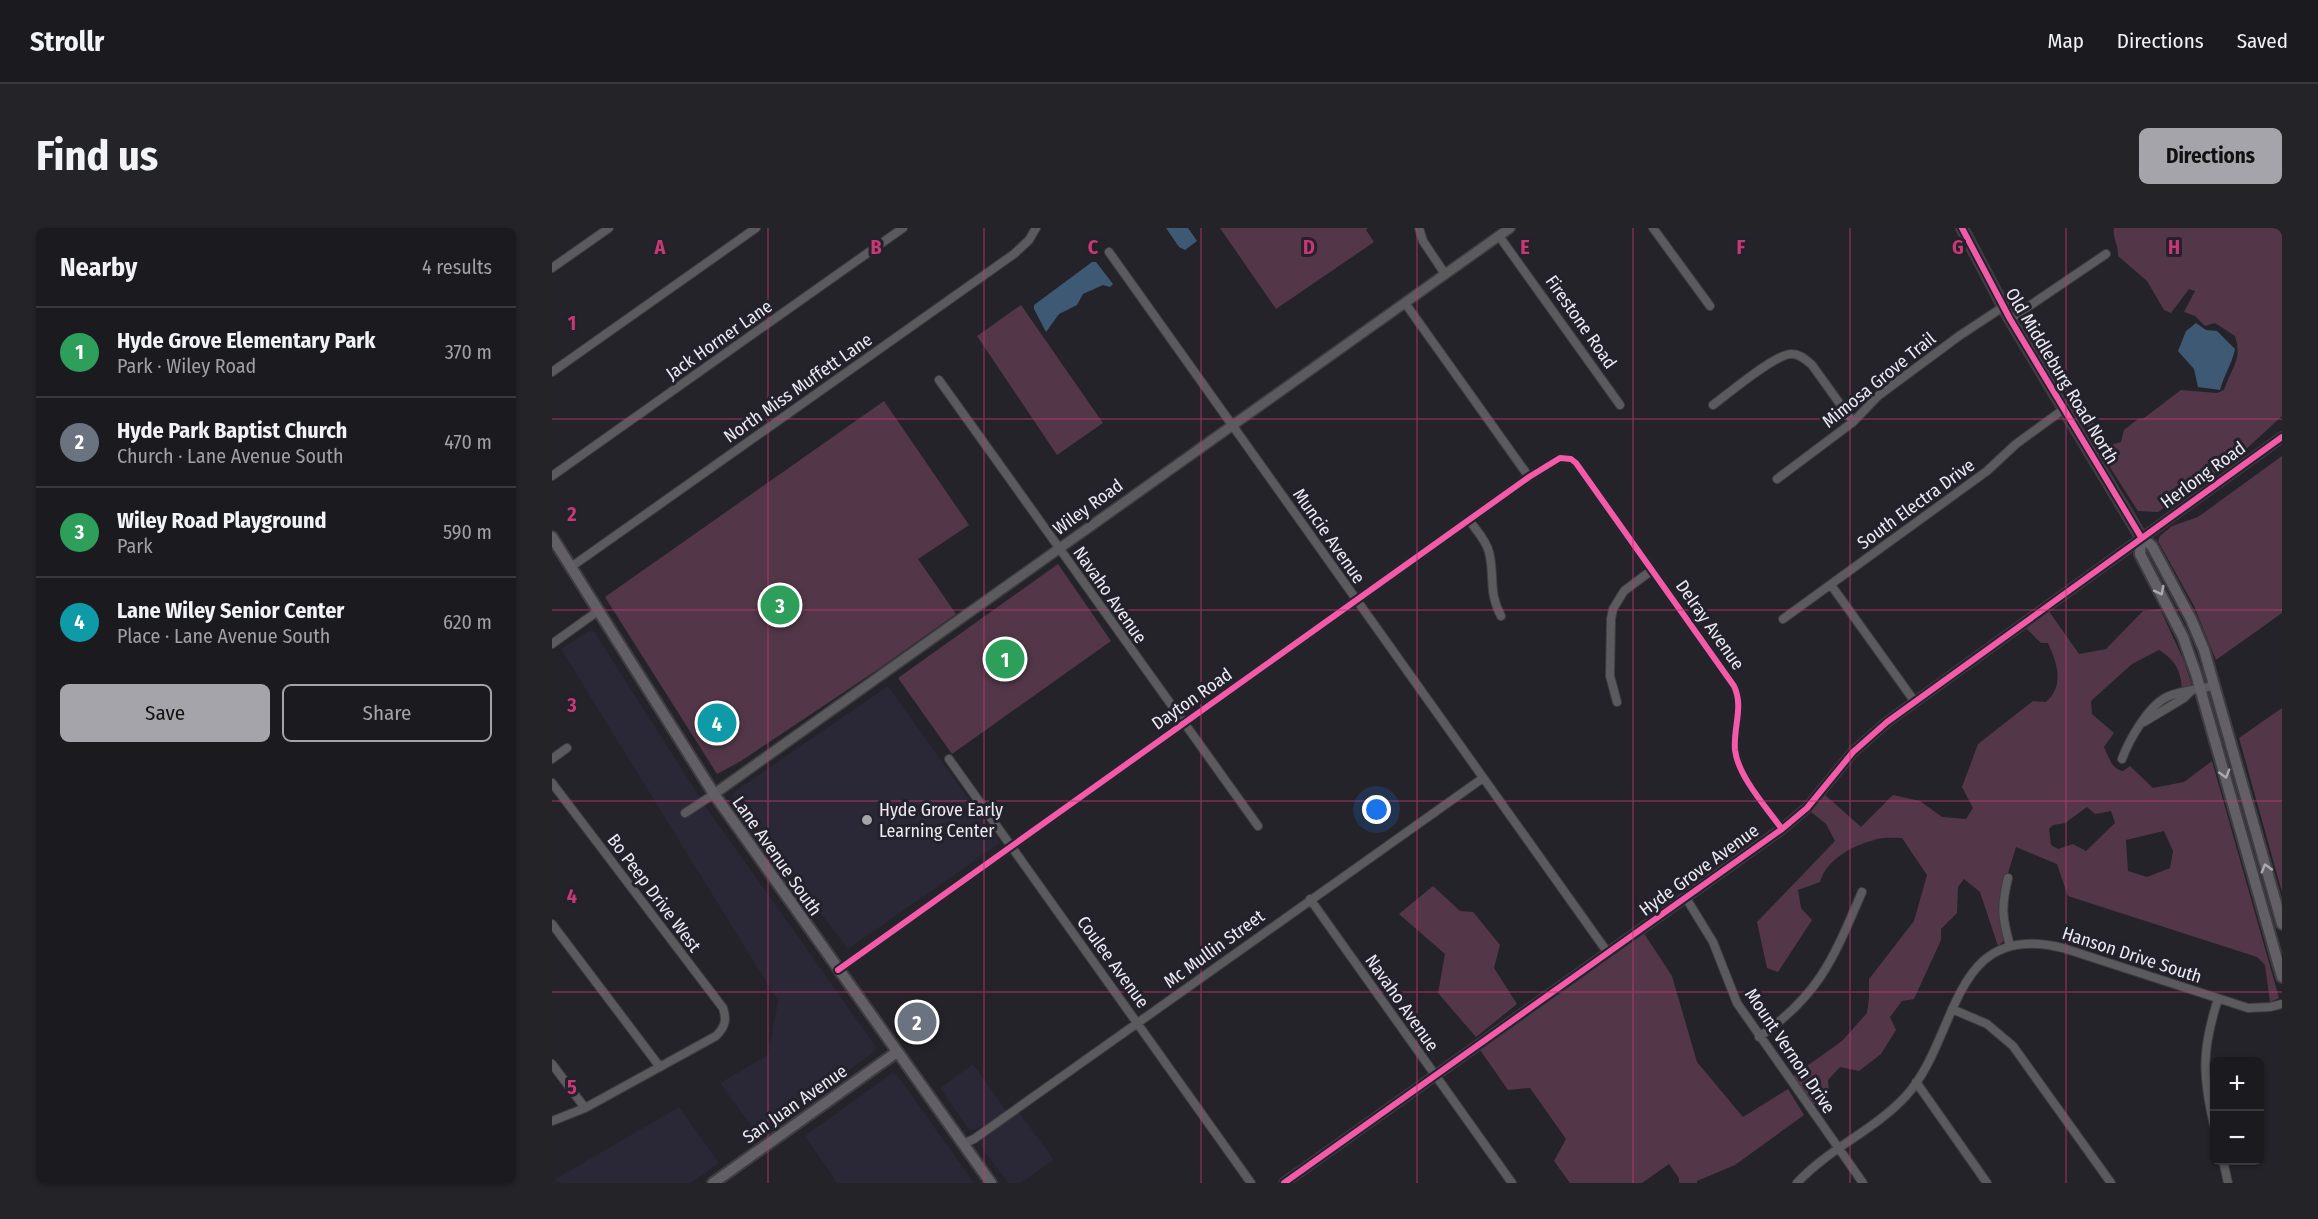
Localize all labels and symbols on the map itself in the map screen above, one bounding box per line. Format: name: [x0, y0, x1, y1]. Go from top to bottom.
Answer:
text: A: [654, 235, 667, 259]
text: B: [870, 235, 882, 259]
text: C: [1088, 235, 1099, 259]
text: D: [1303, 235, 1315, 259]
text: E: [1520, 235, 1530, 259]
text: F: [1737, 235, 1746, 259]
text: G: [1952, 235, 1964, 259]
text: H: [2168, 235, 2180, 259]
street label: Firestone Road: [1541, 271, 1621, 373]
street label: Old Middleburg Road North: [2001, 284, 2123, 468]
street label: Jack Horner Lane: [662, 295, 776, 385]
text: 1: [568, 311, 576, 335]
street label: Mimosa Grove Trail: [1818, 327, 1940, 432]
street label: North Miss Muffett Lane: [720, 328, 876, 447]
street label: Herlong Road: [2156, 437, 2250, 513]
street label: South Electra Drive: [1853, 454, 1979, 554]
street label: Wiley Road: [1049, 474, 1127, 540]
street label: Muncie Avenue: [1288, 484, 1370, 588]
text: 2: [566, 502, 577, 526]
street label: Navaho Avenue: [1068, 542, 1152, 648]
street label: Delray Avenue: [1671, 576, 1749, 674]
pin: 3: [760, 582, 800, 628]
one-way arrow: [2152, 585, 2164, 596]
pin: 1: [986, 636, 1024, 682]
street label: Dayton Road: [1148, 663, 1236, 735]
text: 3: [566, 693, 577, 717]
pin: 4: [698, 700, 736, 746]
one-way arrow: [2218, 768, 2230, 779]
street label: Lane Avenue South: [728, 792, 826, 920]
your location: [1362, 795, 1391, 824]
place label: Hyde Grove Early Learning Center: [879, 799, 1003, 842]
marker: Hyde Grove Early Learning Center: [860, 813, 874, 827]
street label: Hyde Grove Avenue: [1635, 819, 1763, 921]
street label: Bo Peep Drive West: [602, 830, 706, 956]
one-way arrow: [2261, 863, 2273, 874]
text: 4: [567, 884, 577, 908]
street label: Mc Mullin Street: [1159, 905, 1269, 993]
street label: Coulee Avenue: [1072, 912, 1154, 1012]
street label: Hanson Drive South: [2059, 922, 2205, 988]
street label: Navaho Avenue: [1360, 950, 1444, 1056]
street label: Mount Vernon Drive: [1740, 984, 1840, 1118]
pin: 2: [898, 1000, 937, 1044]
street label: San Juan Avenue: [739, 1060, 852, 1148]
text: 5: [567, 1075, 577, 1099]

